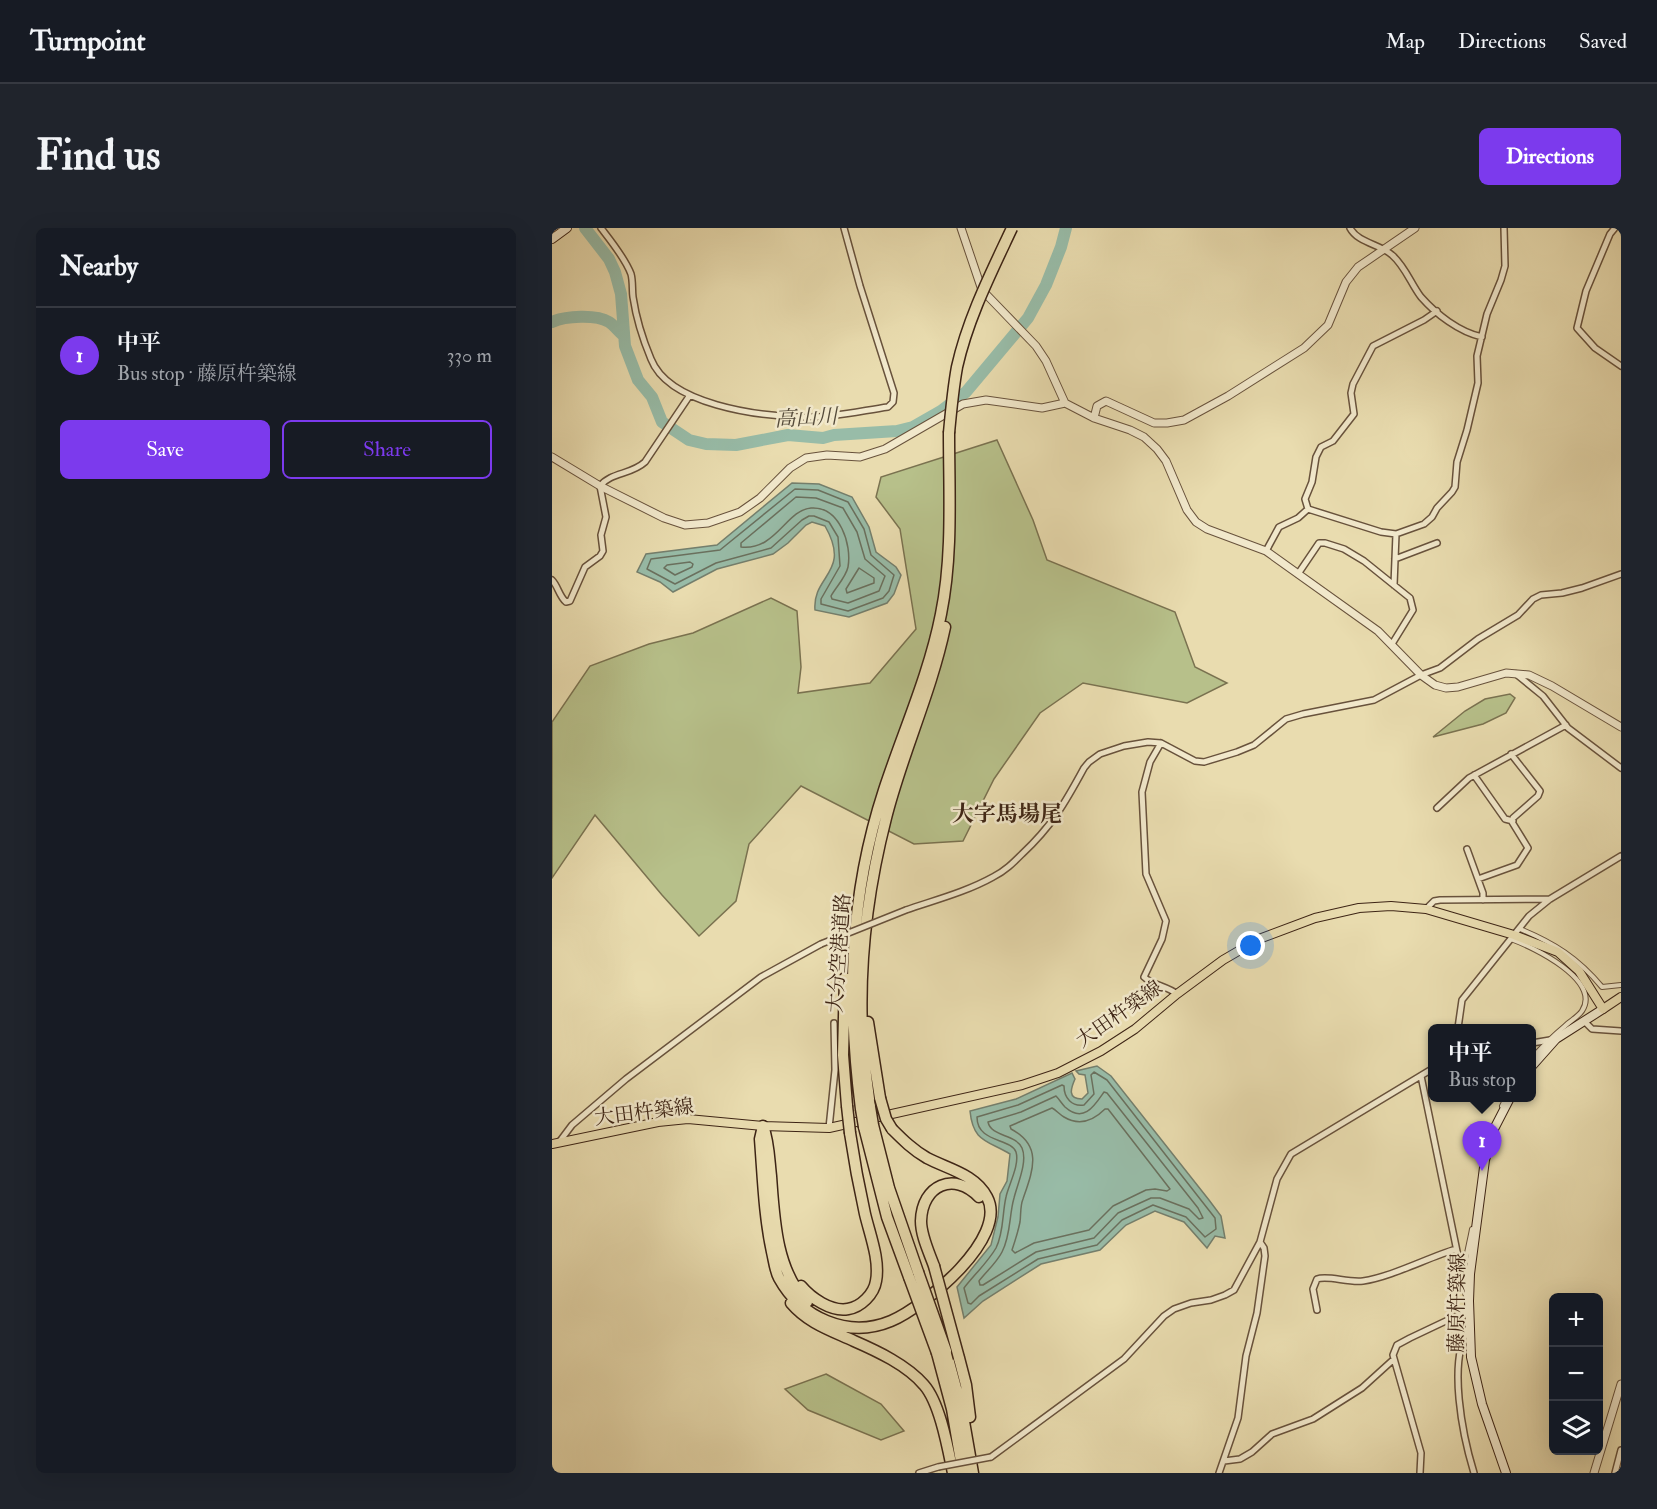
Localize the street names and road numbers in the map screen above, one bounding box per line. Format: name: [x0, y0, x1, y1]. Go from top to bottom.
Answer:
street label: 大分空港道路: [822, 892, 856, 1014]
street label: 大田杵築線: [1071, 975, 1167, 1053]
street label: 大田杵築線: [593, 1093, 695, 1131]
street label: 藤原杵築線: [1444, 1253, 1470, 1353]

